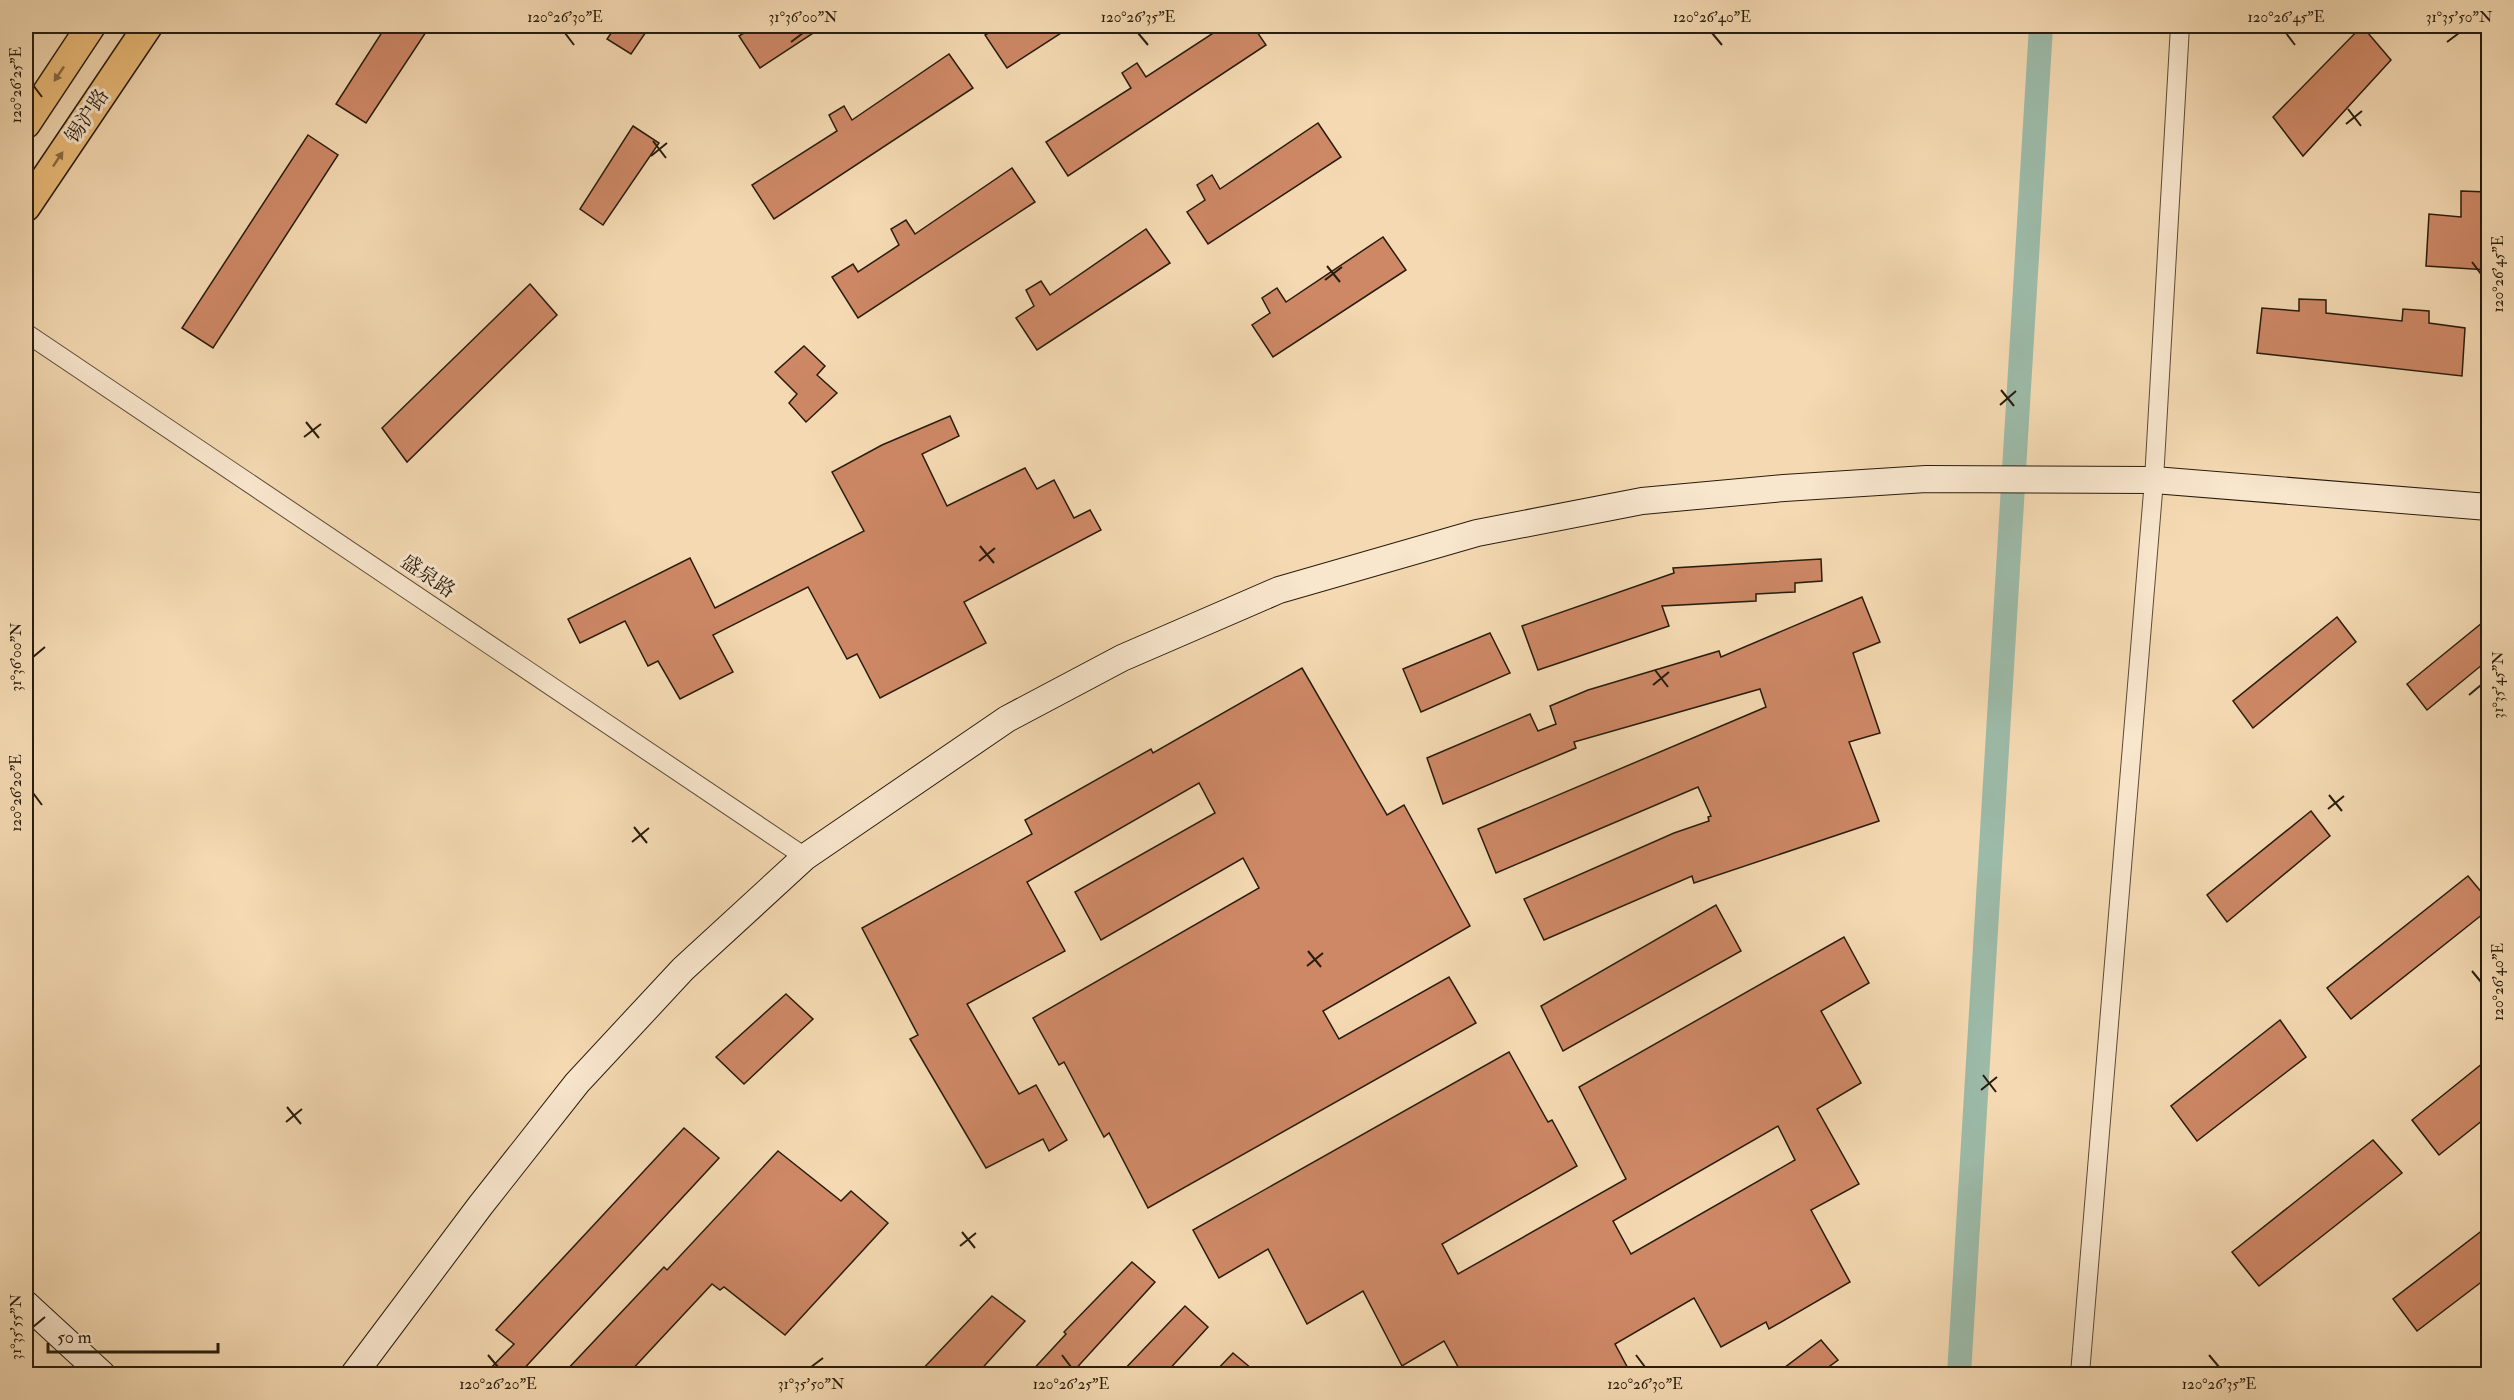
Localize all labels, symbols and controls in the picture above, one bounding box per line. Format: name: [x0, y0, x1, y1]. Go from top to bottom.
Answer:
text: 120°26'30"E: [527, 8, 603, 27]
text: 31°36'00"N: [769, 8, 838, 27]
text: 120°26'35"E: [1101, 8, 1176, 27]
text: 120°26'40"E: [1673, 8, 1751, 27]
text: 120°26'45"E: [2248, 8, 2325, 27]
text: 31°35'50"N: [2426, 8, 2493, 27]
text: 120°26'25"E: [7, 47, 26, 123]
one-way arrow: [54, 66, 65, 82]
street label: 锡沪路: [60, 84, 114, 148]
one-way arrow: [52, 151, 63, 167]
text: 120°26'45"E: [2489, 235, 2508, 312]
street label: 盛泉路: [396, 549, 460, 603]
text: 31°36'00"N: [7, 622, 26, 691]
text: 31°35'45"N: [2489, 651, 2508, 719]
text: 120°26'20"E: [7, 754, 26, 832]
text: 120°26'40"E: [2489, 943, 2508, 1021]
text: 31°35'55"N: [7, 1294, 26, 1360]
scale bar: [48, 1316, 218, 1354]
text: 50 m: [57, 1326, 92, 1349]
text: 120°26'20"E: [459, 1375, 537, 1394]
text: 31°35'50"N: [778, 1375, 845, 1394]
text: 120°26'25"E: [1033, 1375, 1109, 1394]
text: 120°26'30"E: [1607, 1375, 1683, 1394]
text: 120°26'35"E: [2182, 1375, 2257, 1394]

